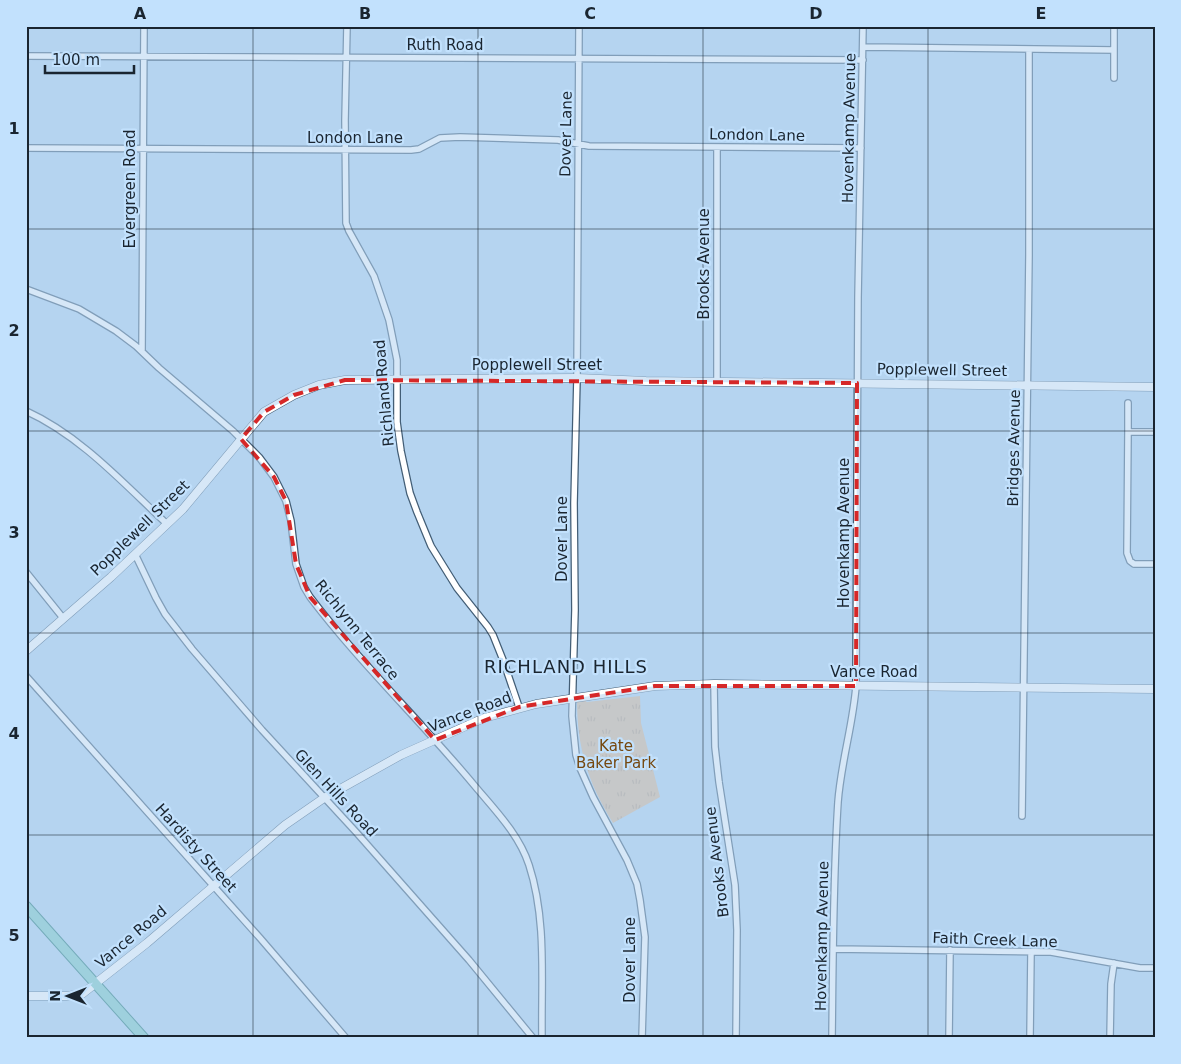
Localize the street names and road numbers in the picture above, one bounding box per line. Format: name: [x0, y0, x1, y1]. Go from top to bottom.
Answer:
street label: Ruth Road: [406, 36, 484, 54]
street label: Hovenkamp Avenue: [839, 53, 859, 203]
street label: Dover Lane: [556, 91, 576, 177]
street label: London Lane: [709, 125, 805, 145]
street label: Evergreen Road: [121, 129, 139, 249]
street label: London Lane: [307, 129, 403, 147]
street label: Brooks Avenue: [695, 208, 713, 320]
street label: Richland Road: [370, 339, 398, 447]
street label: Popplewell Street: [472, 356, 602, 374]
street label: Popplewell Street: [877, 360, 1007, 380]
street label: Bridges Avenue: [1004, 389, 1024, 507]
street label: Hovenkamp Avenue: [835, 458, 853, 608]
street label: Popplewell Street: [87, 476, 193, 580]
street label: Dover Lane: [553, 496, 571, 582]
street label: Richlynn Terrace: [311, 576, 403, 684]
street label: Vance Road: [830, 663, 918, 681]
street label: Vance Road: [426, 688, 514, 736]
street label: Glen Hills Road: [291, 745, 381, 841]
street label: Hardisty Street: [152, 800, 241, 896]
street label: Brooks Avenue: [701, 806, 733, 918]
street label: Hovenkamp Avenue: [812, 861, 832, 1011]
street label: Vance Road: [92, 902, 170, 972]
street label: Dover Lane: [621, 917, 639, 1003]
street label: Faith Creek Lane: [932, 929, 1058, 951]

